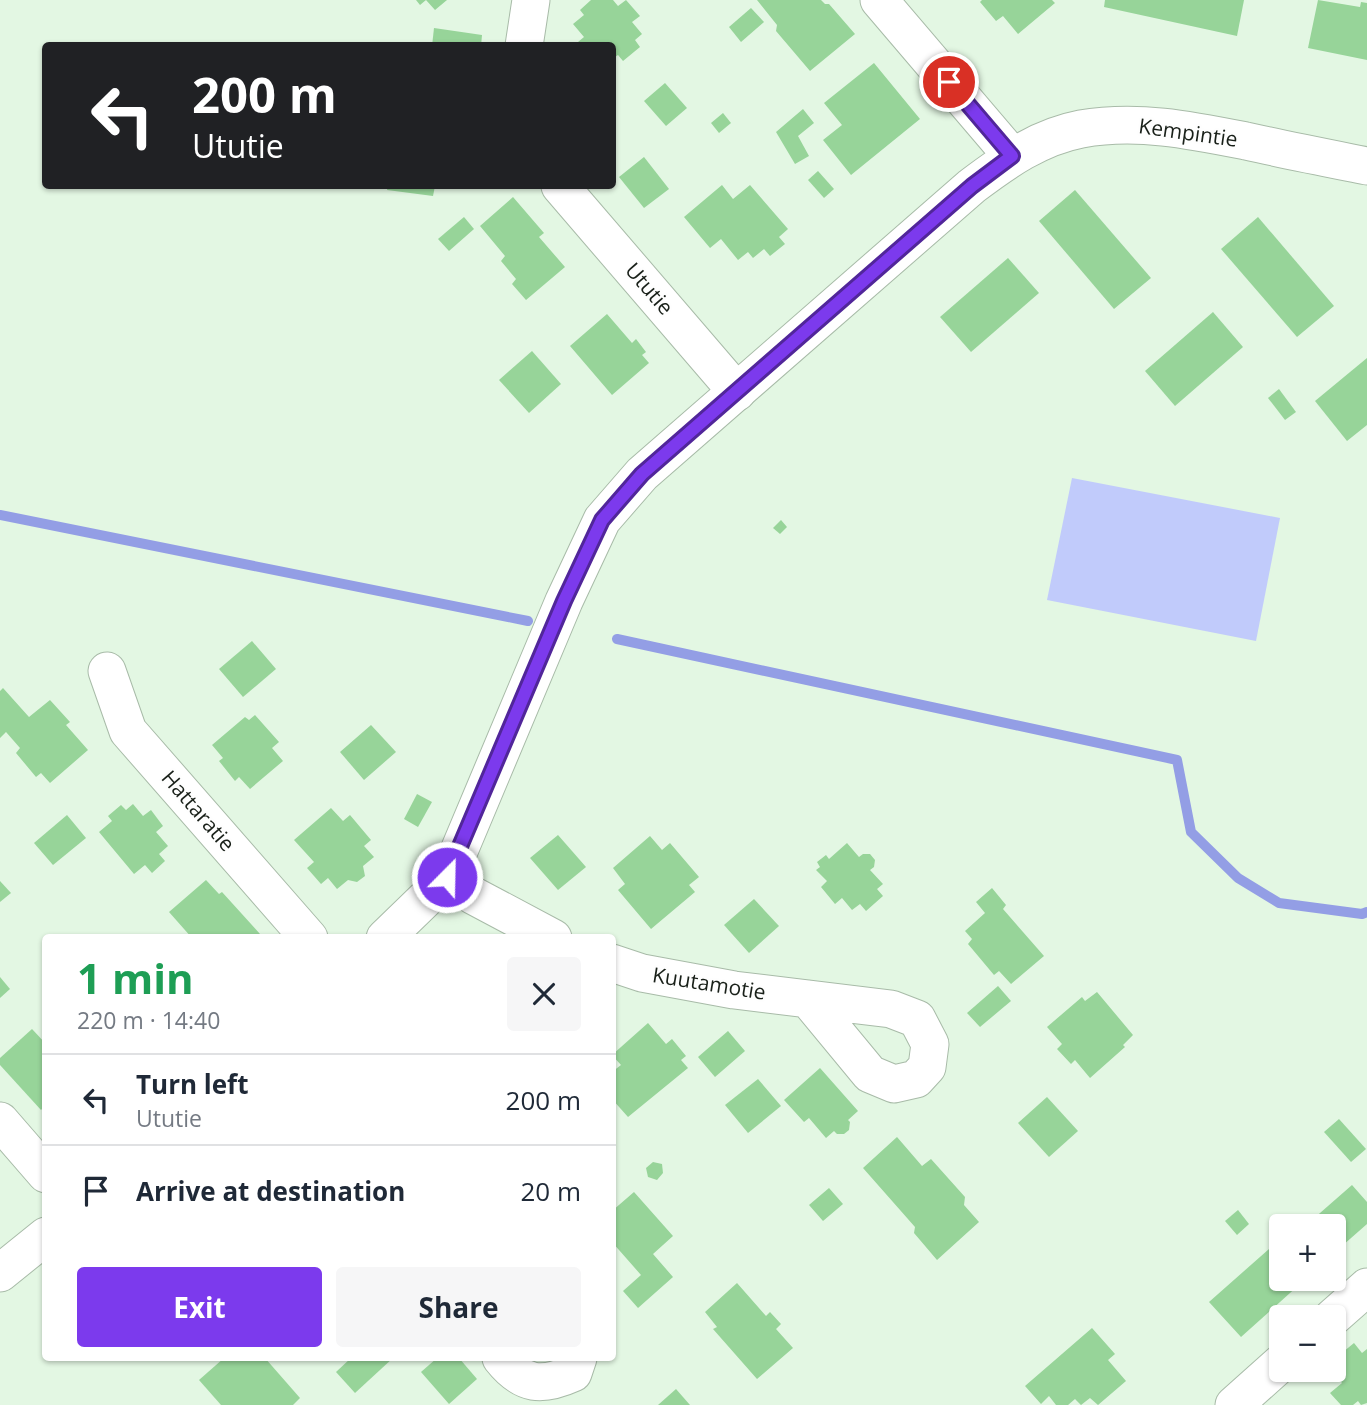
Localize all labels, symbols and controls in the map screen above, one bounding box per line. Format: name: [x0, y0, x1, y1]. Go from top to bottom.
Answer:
pin: [919, 52, 979, 112]
text: 200 m: [192, 61, 337, 127]
icon: arrive: [930, 63, 968, 101]
icon: left: [77, 70, 168, 161]
street label: Kempintie: [1137, 111, 1239, 153]
text: Ututie: [192, 124, 284, 167]
street label: Ututie: [619, 256, 680, 320]
street label: Hattaratie: [156, 764, 242, 857]
position arrow: [410, 840, 484, 914]
text: 1 min: [77, 949, 194, 1006]
button: close: [507, 957, 581, 1031]
street label: Kuutamotie: [650, 960, 768, 1006]
text: 220 m · 14:40: [77, 1004, 220, 1036]
text: Turn left: [136, 1066, 248, 1102]
icon: left: [77, 1081, 115, 1119]
text: 200 m: [506, 1082, 581, 1118]
text: Ututie: [136, 1102, 202, 1134]
icon: arrive: [77, 1172, 115, 1210]
text: Arrive at destination: [136, 1173, 405, 1209]
text: 20 m: [520, 1173, 581, 1209]
map controls: [1269, 1214, 1346, 1382]
button: +: [1269, 1214, 1346, 1291]
button: Exit: [77, 1267, 322, 1347]
button: Share: [336, 1267, 581, 1347]
button: −: [1269, 1305, 1346, 1382]

